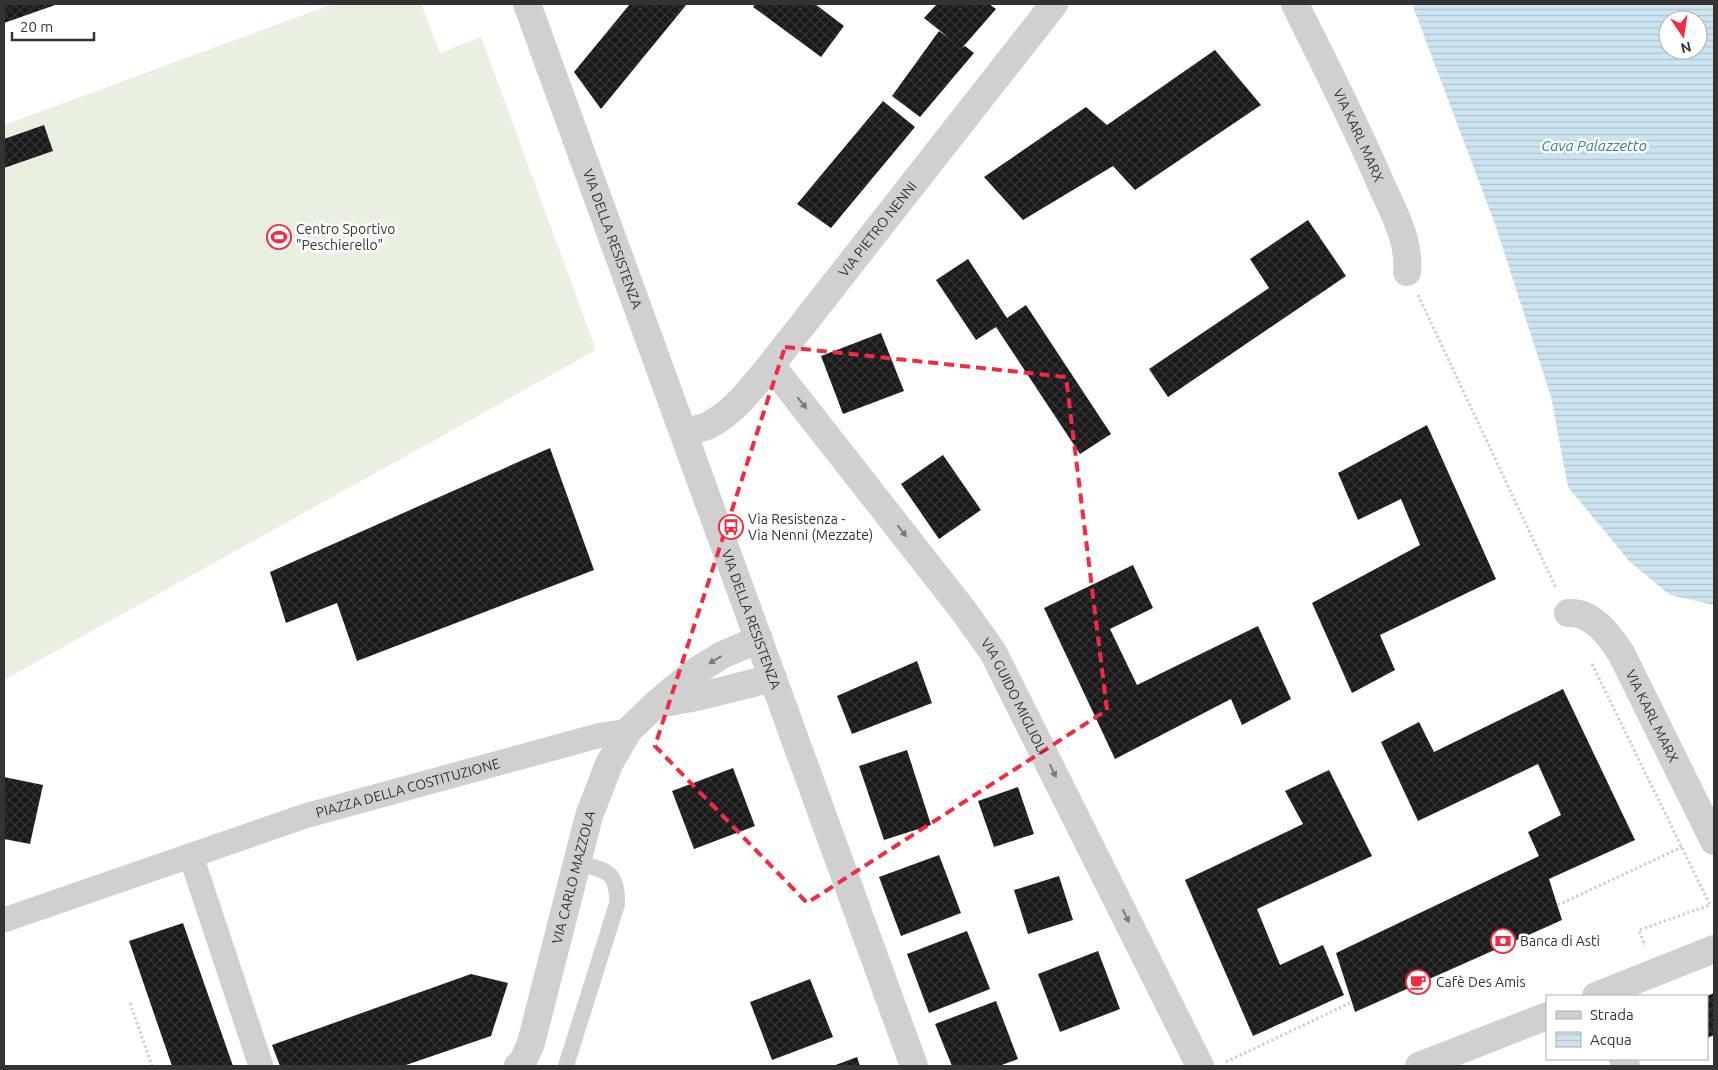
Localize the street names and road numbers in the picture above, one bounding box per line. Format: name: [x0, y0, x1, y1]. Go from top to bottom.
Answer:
street label: VIA KARL MARX: [1330, 86, 1387, 185]
street label: VIA DELLA RESISTENZA: [580, 167, 645, 311]
street label: VIA PIETRO NENNI: [835, 178, 920, 280]
street label: VIA DELLA RESISTENZA: [719, 547, 784, 691]
street label: VIA GUIDO MIGLIOLI: [978, 635, 1051, 757]
street label: VIA KARL MARX: [1623, 667, 1682, 765]
street label: PIAZZA DELLA COSTITUZIONE: [314, 755, 502, 821]
street label: VIA CARLO MAZZOLA: [549, 808, 598, 945]

